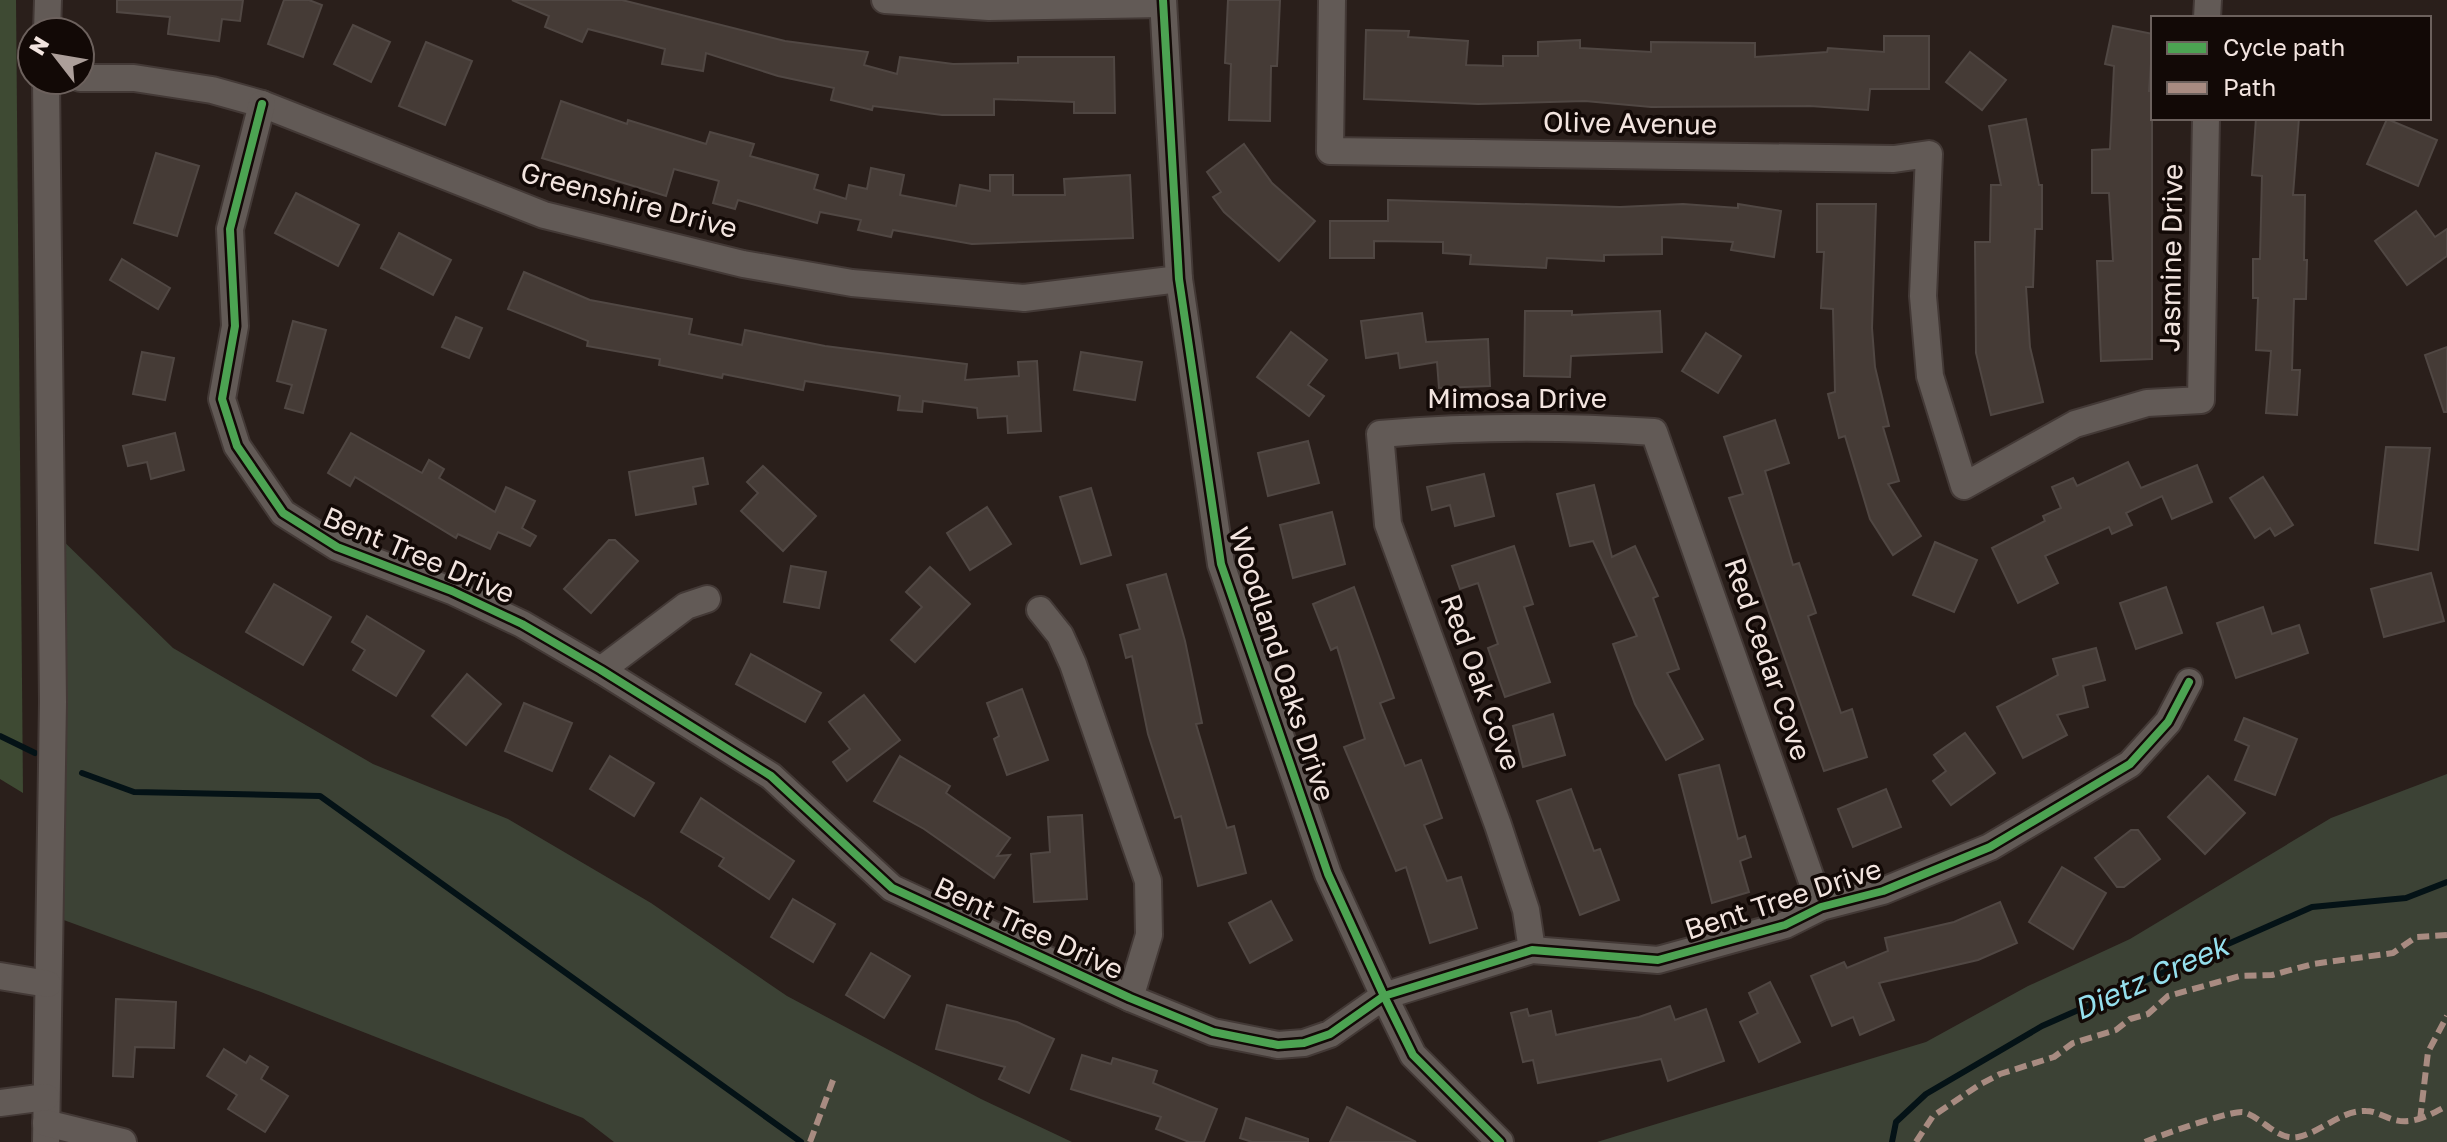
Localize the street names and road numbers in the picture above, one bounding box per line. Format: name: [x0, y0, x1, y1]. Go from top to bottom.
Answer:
street label: Olive Avenue: [1543, 104, 1717, 141]
street label: Greenshire Drive: [517, 155, 741, 244]
street label: Jasmine Drive: [2152, 164, 2189, 352]
street label: Mimosa Drive: [1427, 381, 1607, 414]
street label: Bent Tree Drive: [319, 499, 520, 610]
street label: Woodland Oaks Drive: [1223, 523, 1342, 805]
street label: Red Cedar Cove: [1718, 553, 1819, 764]
street label: Red Oak Cove: [1434, 589, 1529, 775]
street label: Bent Tree Drive: [1681, 851, 1885, 946]
street label: Bent Tree Drive: [930, 869, 1129, 986]

